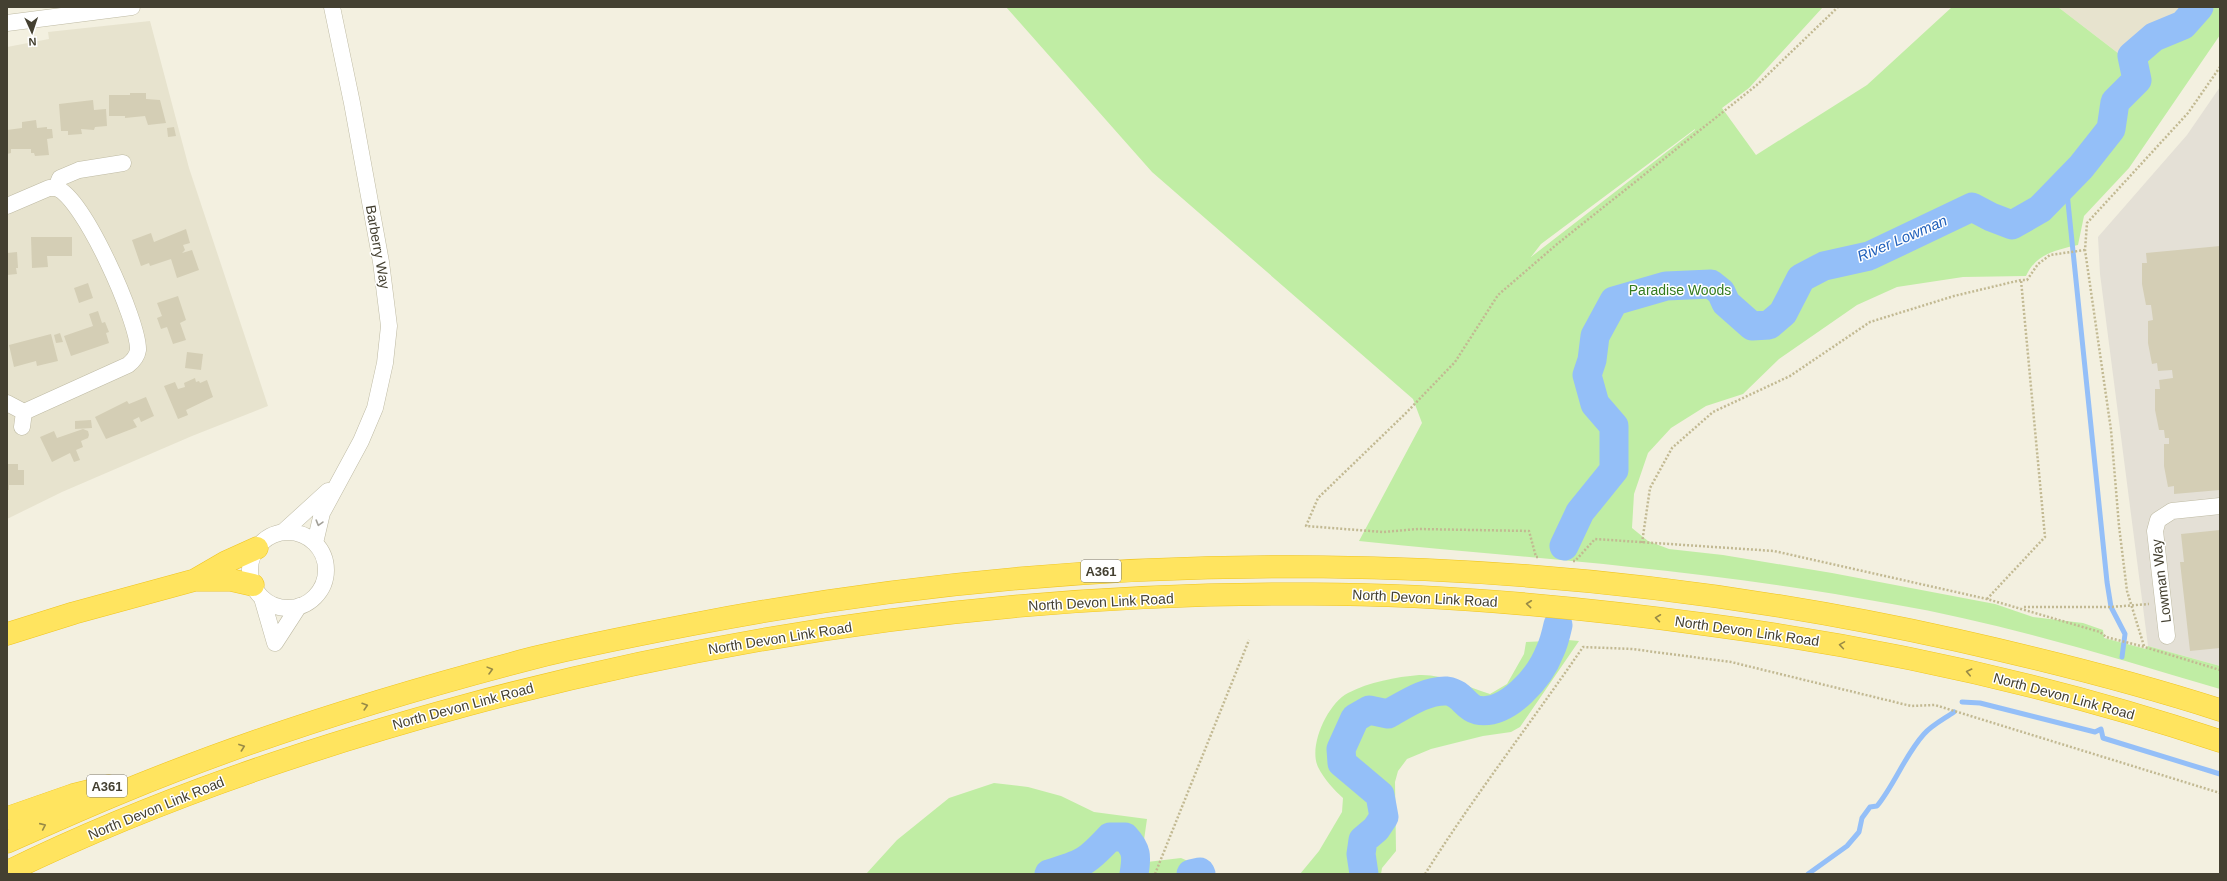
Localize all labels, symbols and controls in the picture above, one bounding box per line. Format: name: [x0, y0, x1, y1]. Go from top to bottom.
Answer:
north arrow: [12, 12, 52, 52]
text: N: [28, 36, 37, 48]
street label: Barberry Way: [363, 204, 393, 290]
water label: River Lowman: [1855, 211, 1949, 265]
park label: Paradise Woods: [1629, 282, 1731, 298]
one-way arrow: [315, 520, 324, 527]
street label: Lowman Way: [2148, 538, 2174, 624]
road number: A361: [1081, 560, 1121, 582]
street label: North Devon Link Road: [1352, 586, 1498, 610]
street label: North Devon Link Road: [1028, 590, 1174, 614]
one-way arrow: [1526, 600, 1532, 609]
street label: North Devon Link Road: [1674, 613, 1820, 649]
one-way arrow: [1655, 614, 1661, 623]
street label: North Devon Link Road: [707, 619, 853, 657]
one-way arrow: [1839, 641, 1845, 650]
one-way arrow: [486, 666, 493, 675]
one-way arrow: [1966, 668, 1972, 676]
street label: North Devon Link Road: [1992, 669, 2136, 723]
street label: North Devon Link Road: [391, 679, 535, 733]
one-way arrow: [361, 702, 368, 711]
one-way arrow: [238, 744, 245, 752]
street label: North Devon Link Road: [86, 773, 226, 843]
road number: A361: [87, 775, 127, 797]
one-way arrow: [39, 823, 46, 831]

